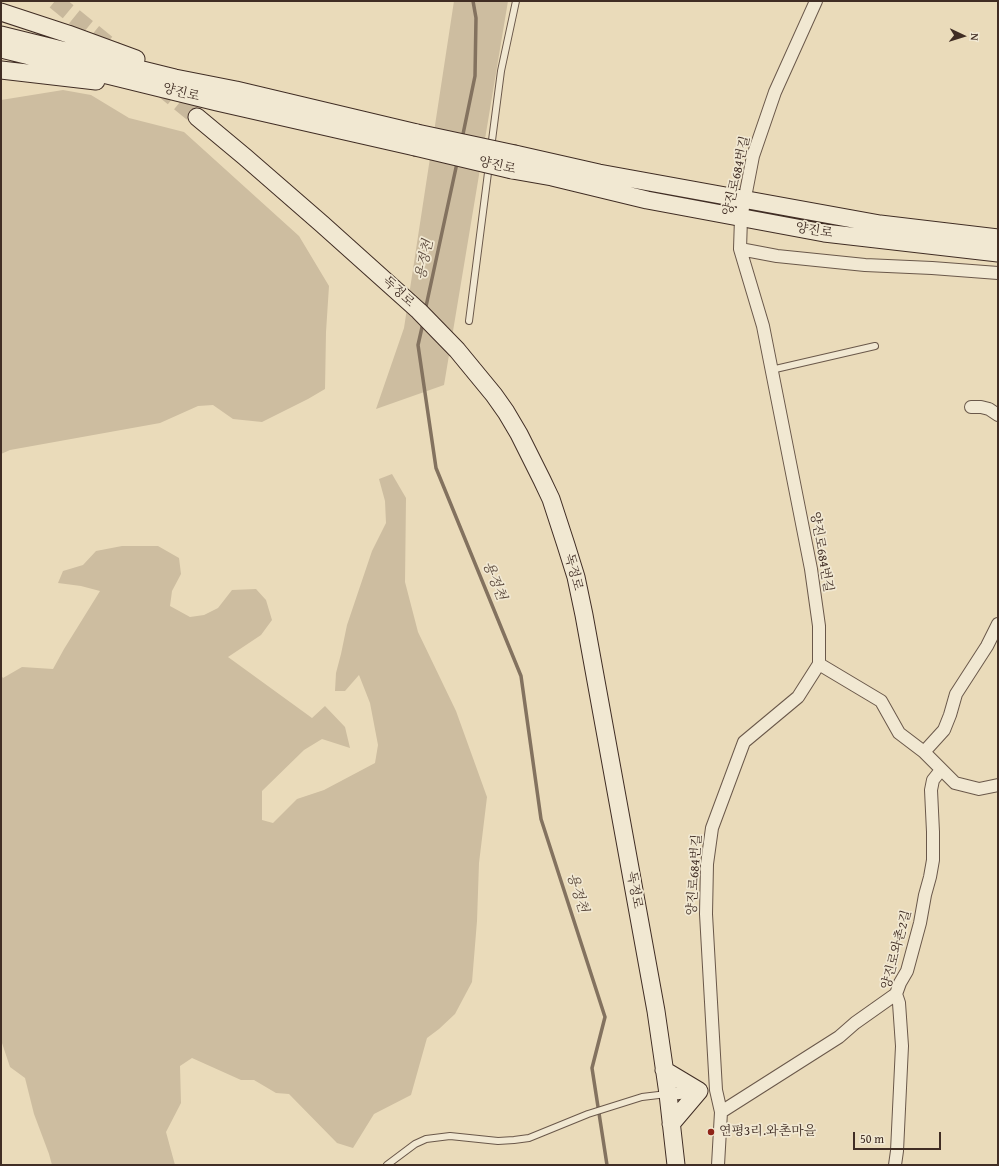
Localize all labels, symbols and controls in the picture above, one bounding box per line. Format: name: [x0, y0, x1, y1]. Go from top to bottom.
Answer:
north arrow: [943, 16, 983, 56]
text: N: [967, 33, 983, 41]
street label: 양진로: [161, 81, 201, 105]
street label: 양진로684번길: [720, 135, 754, 217]
street label: 양진로: [477, 154, 517, 178]
street label: 양진로: [794, 220, 834, 242]
water label: 용정천: [413, 238, 437, 282]
street label: 독정로: [379, 273, 417, 311]
street label: 양진로684번길: [806, 510, 836, 594]
street label: 독정로: [561, 552, 585, 592]
water label: 용정천: [479, 559, 509, 603]
street label: 양진로684번길: [684, 834, 706, 916]
street label: 독정로: [623, 870, 645, 910]
water label: 용정천: [563, 871, 591, 915]
street label: 양진로와촌2길: [879, 909, 915, 991]
place label: 연평3리.와촌마을: [719, 1124, 816, 1140]
scale bar: [855, 1124, 943, 1150]
marker: 연평3리.와촌마을: [706, 1127, 716, 1137]
text: 50 m: [860, 1130, 884, 1147]

